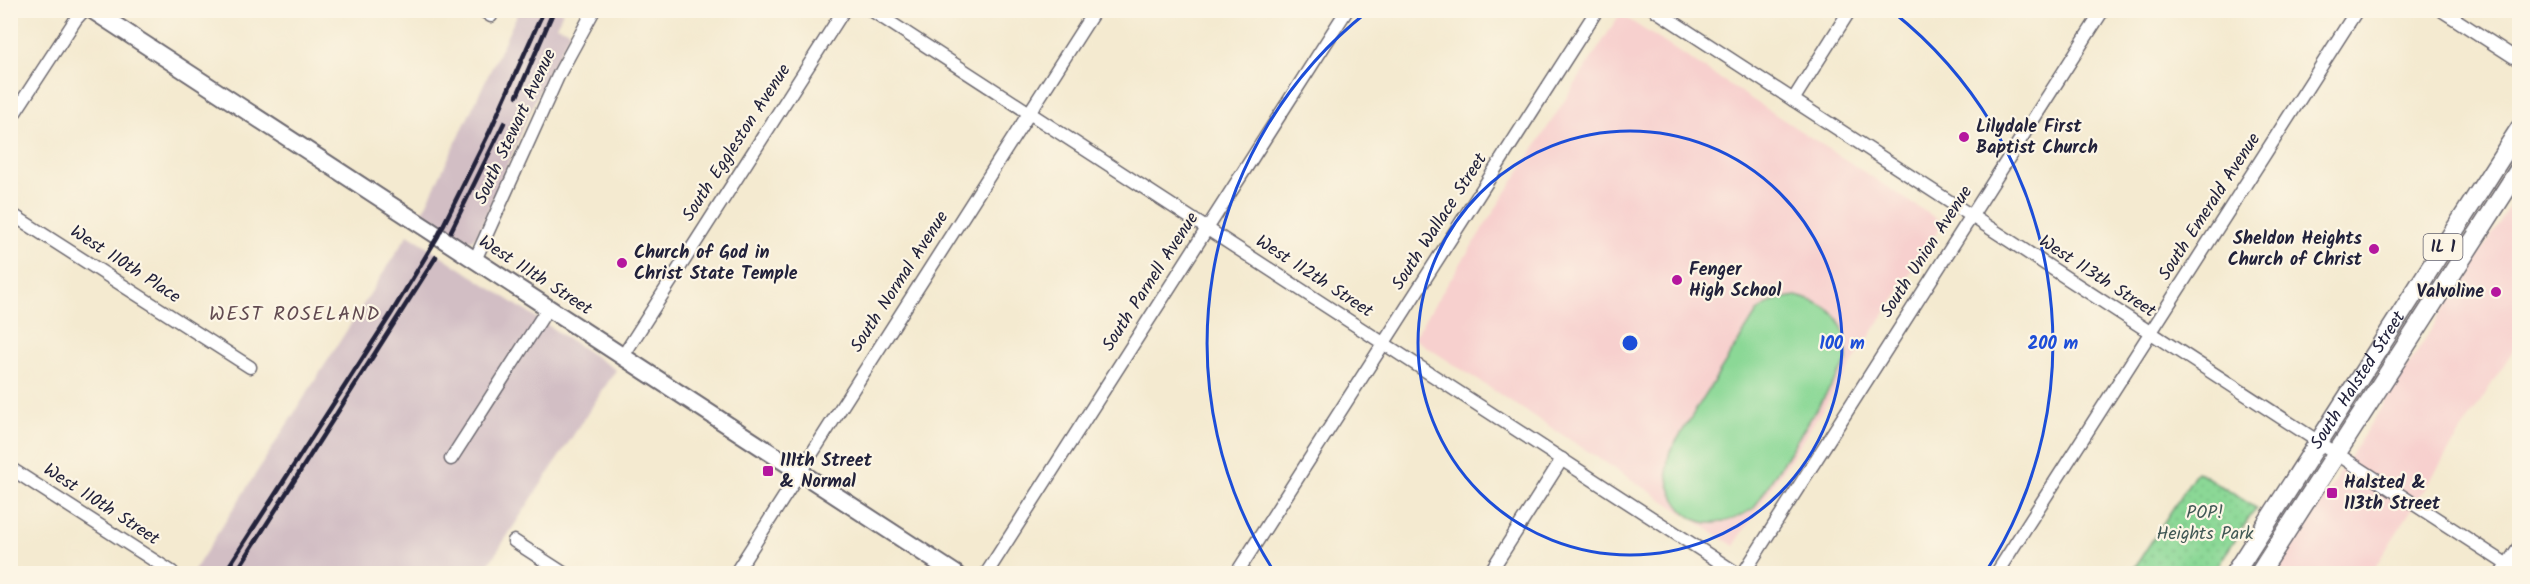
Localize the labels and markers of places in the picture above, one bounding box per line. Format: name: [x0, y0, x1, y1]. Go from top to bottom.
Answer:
place label: Lilydale First Baptist Church: [1976, 113, 2098, 163]
marker: Lilydale First Baptist Church: [1957, 130, 1971, 144]
place label: Sheldon Heights Church of Christ: [2228, 225, 2363, 275]
place label: Church of God in Christ State Temple: [634, 239, 798, 289]
marker: Sheldon Heights Church of Christ: [2367, 242, 2381, 256]
marker: Church of God in Christ State Temple: [615, 256, 629, 270]
place label: Fenger High School: [1689, 256, 1781, 306]
marker: Fenger High School: [1670, 273, 1684, 287]
place label: Valvoline: [2416, 278, 2484, 307]
marker: Valvoline: [2489, 285, 2503, 299]
centre of rings: [1620, 333, 1640, 353]
place label: 111th Street & Normal: [780, 447, 873, 497]
marker: 111th Street & Normal: [761, 464, 775, 478]
place label: Halsted & 113th Street: [2344, 469, 2441, 519]
marker: Halsted & 113th Street: [2325, 486, 2339, 500]

